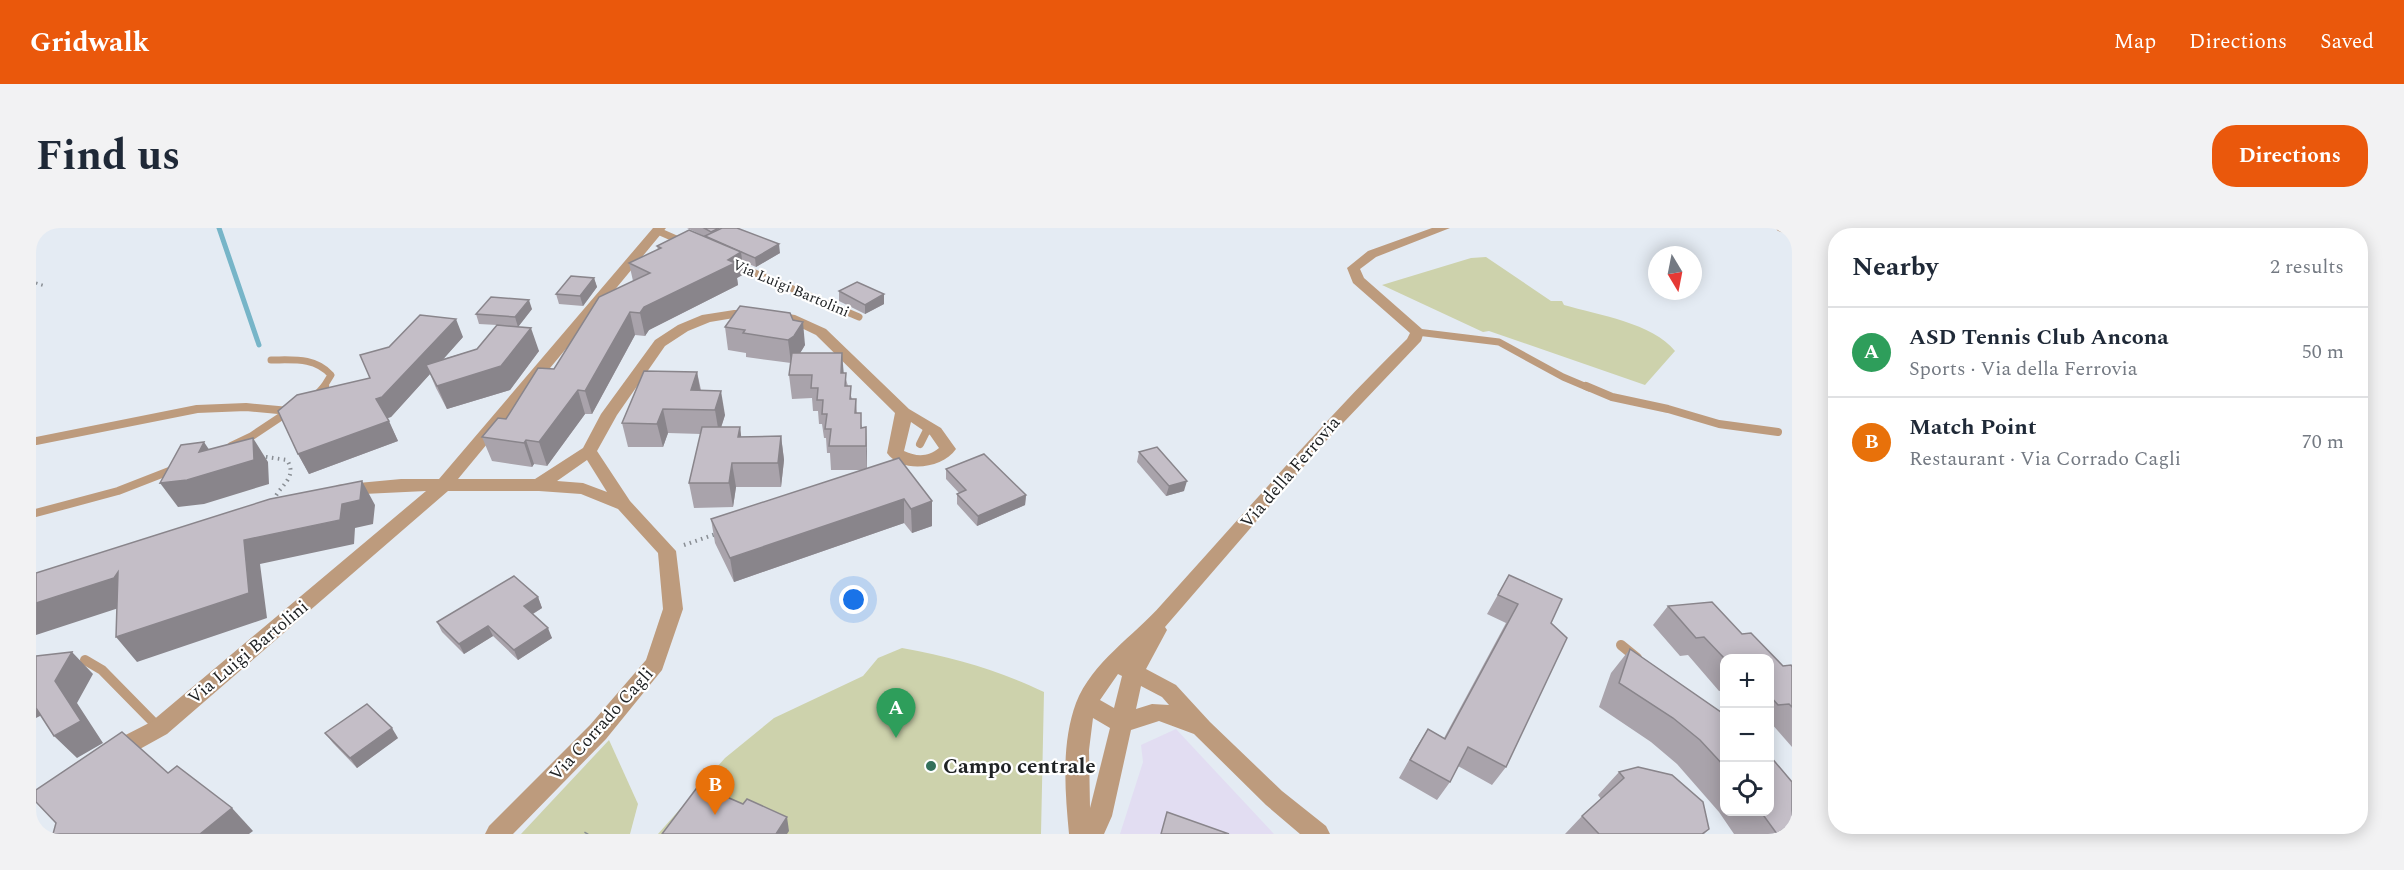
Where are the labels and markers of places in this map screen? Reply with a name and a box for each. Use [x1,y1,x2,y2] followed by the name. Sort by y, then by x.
[876,688,916,738] pin: A
[943,751,1096,783] place label: Campo centrale
[924,759,938,773] marker: Campo centrale
[696,766,734,815] pin: B

